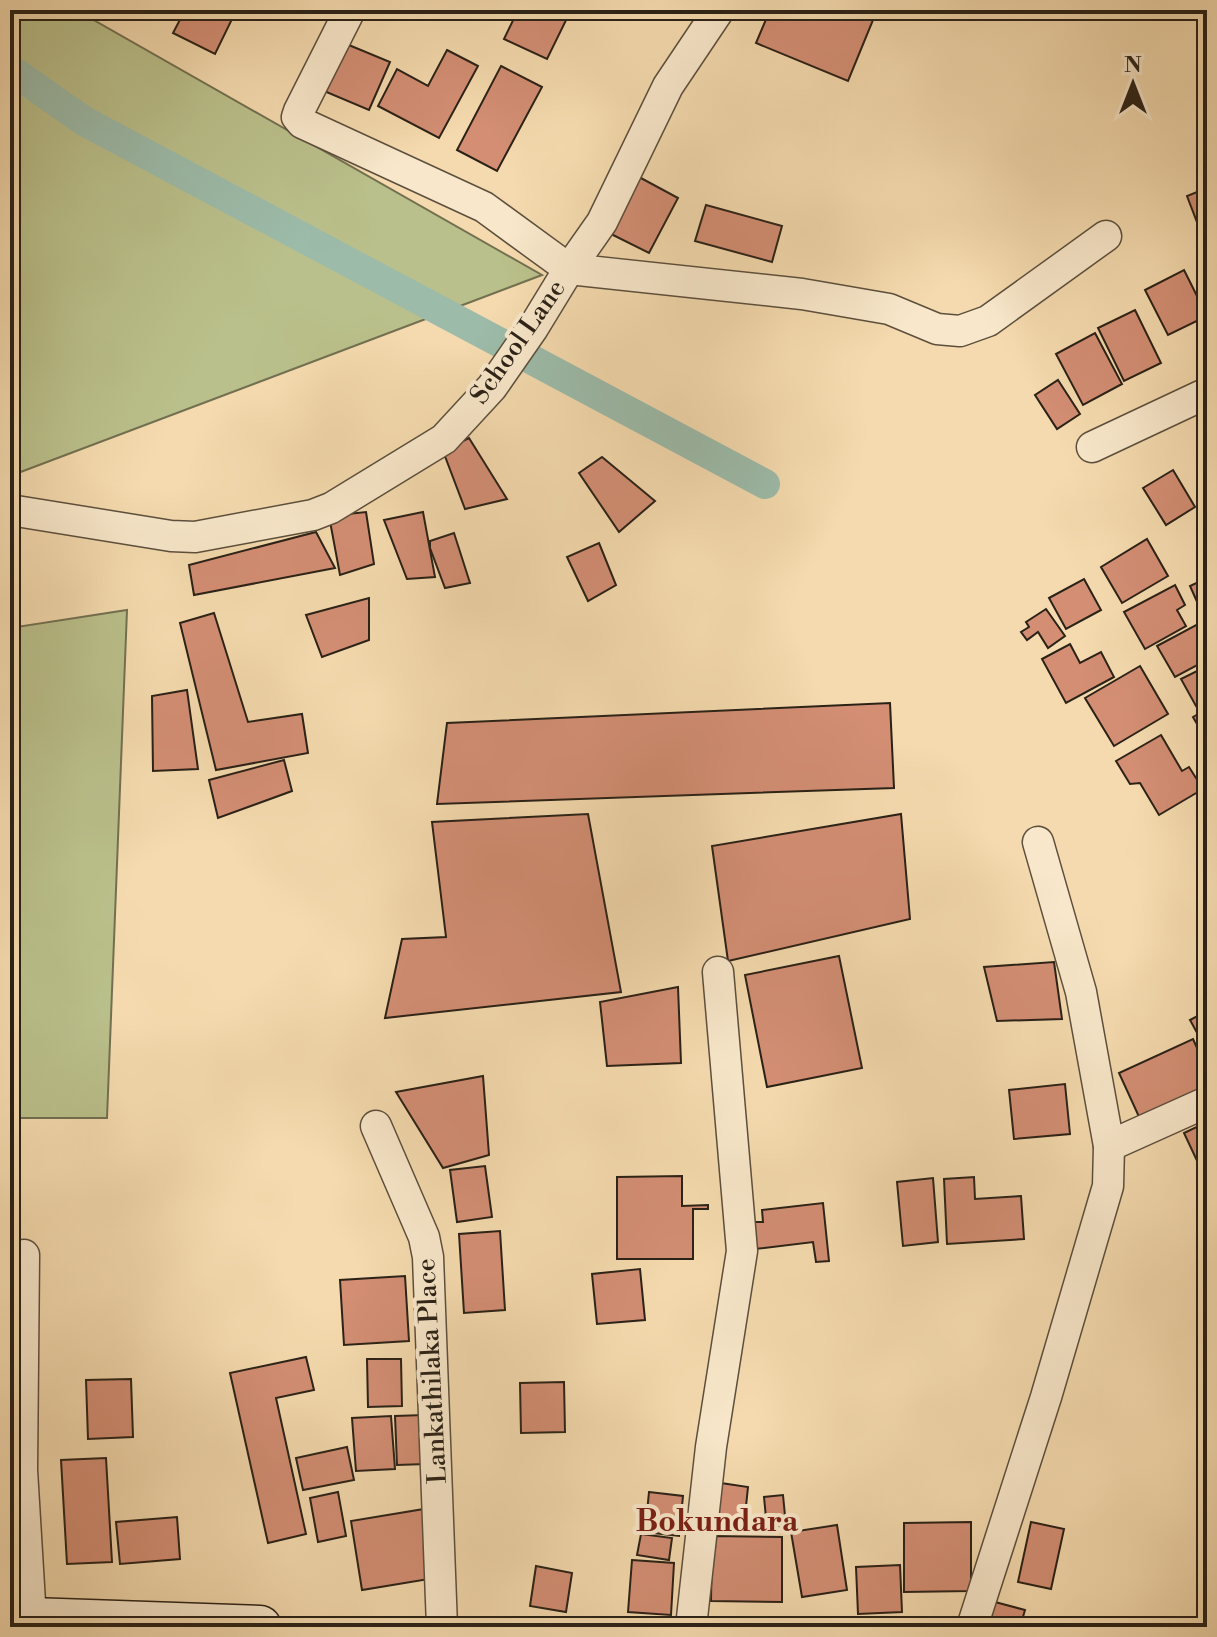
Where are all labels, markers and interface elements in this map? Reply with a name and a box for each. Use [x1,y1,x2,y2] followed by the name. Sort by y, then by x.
[1093,44,1173,124] north arrow
[1124,52,1142,79] text: N
[463,274,573,410] street label: School Lane
[410,1257,454,1485] street label: Lankathilaka Place
[636,1503,799,1541] district label: Bokundara

